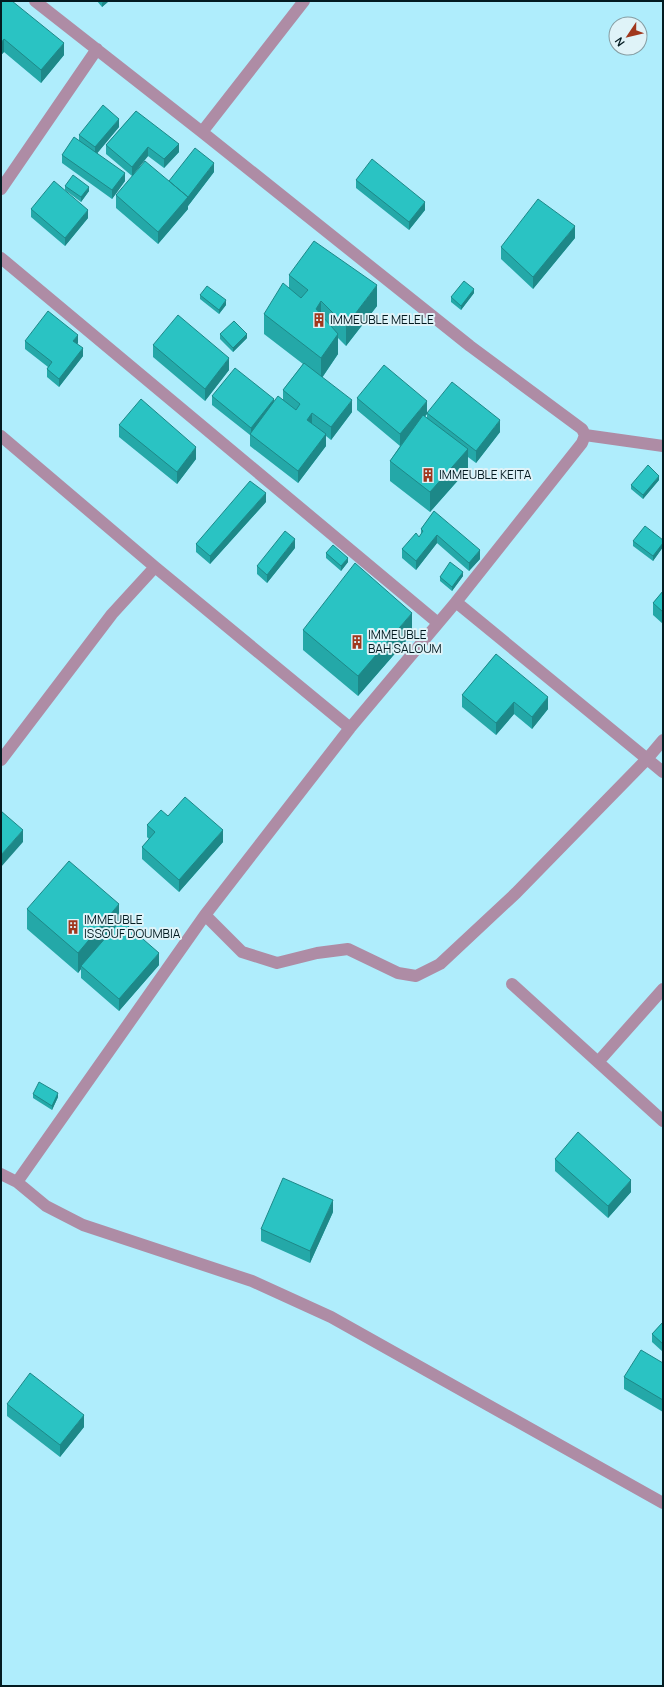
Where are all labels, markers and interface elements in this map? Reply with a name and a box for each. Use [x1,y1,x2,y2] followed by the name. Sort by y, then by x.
[608,16,648,56] north arrow
[611,34,628,50] text: N
[330,311,434,328] place label: IMMEUBLE MELELE
[311,312,327,328] building icon: IMMEUBLE MELELE
[439,466,532,483] place label: IMMEUBLE KEITA
[420,467,436,483] building icon: IMMEUBLE KEITA
[368,626,442,657] place label: IMMEUBLE BAH SALOUM
[349,634,365,650] building icon: IMMEUBLE BAH SALOUM
[84,911,181,942] place label: IMMEUBLE ISSOUF DOUMBIA
[65,919,81,935] building icon: IMMEUBLE ISSOUF DOUMBIA

